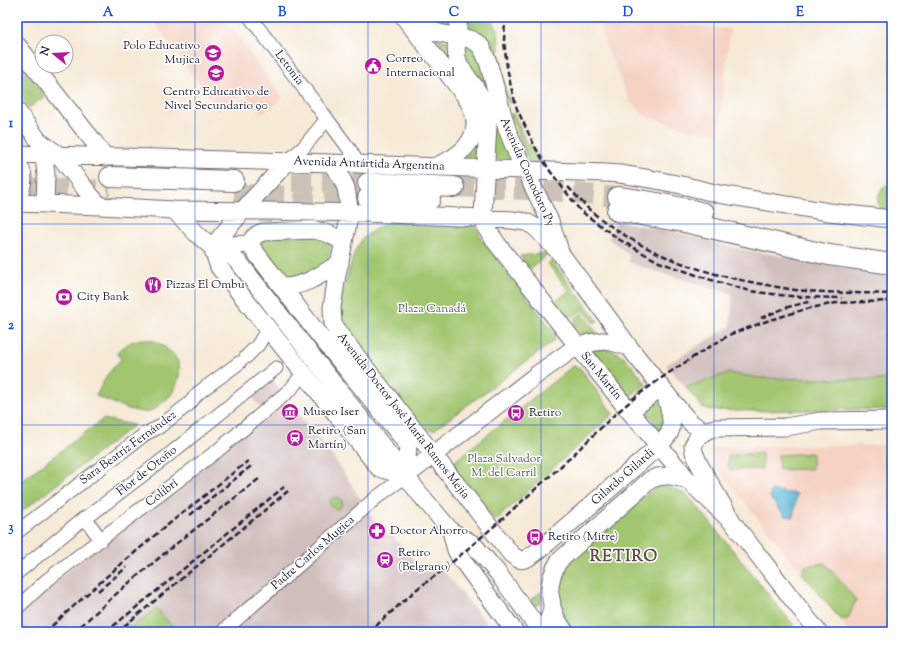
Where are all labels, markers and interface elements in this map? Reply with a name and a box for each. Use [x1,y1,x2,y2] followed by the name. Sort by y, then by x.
[103,4,114,22] text: A
[278,4,287,22] text: B
[449,4,459,22] text: C
[623,4,633,22] text: D
[796,4,804,22] text: E
[34,34,74,74] north arrow
[123,37,200,69] place label: Polo Educativo Mujica
[203,43,223,63] school or university icon: Polo Educativo Mujica
[36,44,54,59] text: N
[270,47,308,90] street label: Letonia
[386,50,456,82] place label: Correo Internacional
[363,56,383,76] public building icon: Correo Internacional
[206,63,226,83] school or university icon: Centro Educativo de Nivel Secundario 90
[163,83,269,115] place label: Centro Educativo de Nivel Secundario 90
[9,115,14,133] text: 1
[495,115,559,229] street label: Avenida Comodoro Py
[293,152,445,176] street label: Avenida Antártida Argentina
[143,275,163,295] restaurant icon: Pizzas El Ombu
[166,276,245,294] place label: Pizzas El Ombu
[54,287,74,307] bank icon: City Bank
[77,288,130,306] place label: City Bank
[398,300,467,318] park label: Plaza Canadá
[8,317,15,335] text: 2
[332,329,474,503] street label: Avenida Doctor José María Ramos Mejía
[576,348,626,404] street label: San Martín
[280,402,300,422] museum icon: Museo Iser
[303,403,359,421] place label: Museo Iser
[506,403,526,423] bus stop icon: Retiro
[529,404,562,422] place label: Retiro
[76,406,180,489] street label: Sara Beatriz Fernández
[308,422,366,454] place label: Retiro (San Martín)
[285,428,305,448] station icon: Retiro (San Martín)
[113,441,182,500] street label: Flor de Otoño
[587,444,659,510] street label: Gilardo Gilardi
[467,450,541,482] park label: Plaza Salvador M. del Carril
[142,474,183,511] street label: Colibrí
[267,511,359,594] street label: Padre Carlos Mugica
[8,519,14,537] text: 3
[367,521,387,541] pharmacy icon: Doctor Ahorro
[390,522,468,540] place label: Doctor Ahorro
[525,527,545,547] bus stop icon: Retiro (Mitre)
[548,528,618,546] place label: Retiro (Mitre)
[398,544,450,576] place label: Retiro (Belgrano)
[590,546,658,569] district label: RETIRO
[375,550,395,570] station icon: Retiro (Belgrano)

